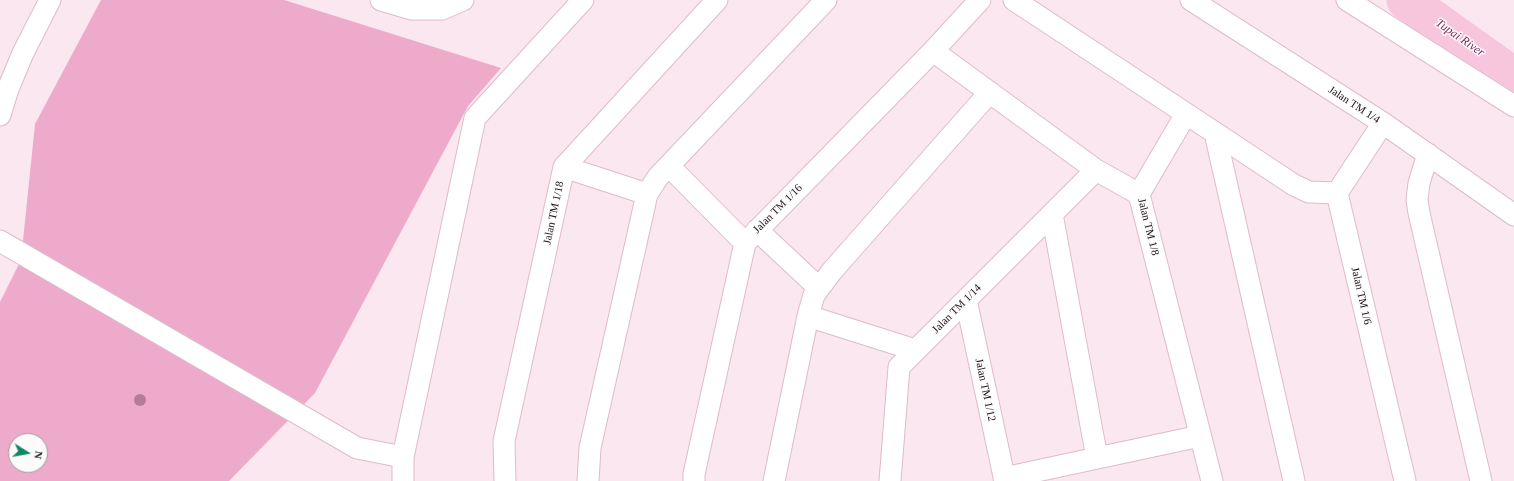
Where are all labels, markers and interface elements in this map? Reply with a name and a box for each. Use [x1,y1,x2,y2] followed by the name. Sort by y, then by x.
[1433,16,1487,60] water label: Tupai River
[1326,83,1382,127] street label: Jalan TM 1/4
[541,180,567,246] street label: Jalan TM 1/18
[751,182,805,236] street label: Jalan TM 1/16
[1135,197,1161,257] street label: Jalan TM 1/8
[1348,266,1374,326] street label: Jalan TM 1/6
[930,282,984,336] street label: Jalan TM 1/14
[972,357,998,423] street label: Jalan TM 1/12
[8,433,48,473] north arrow
[32,450,45,460] text: N

